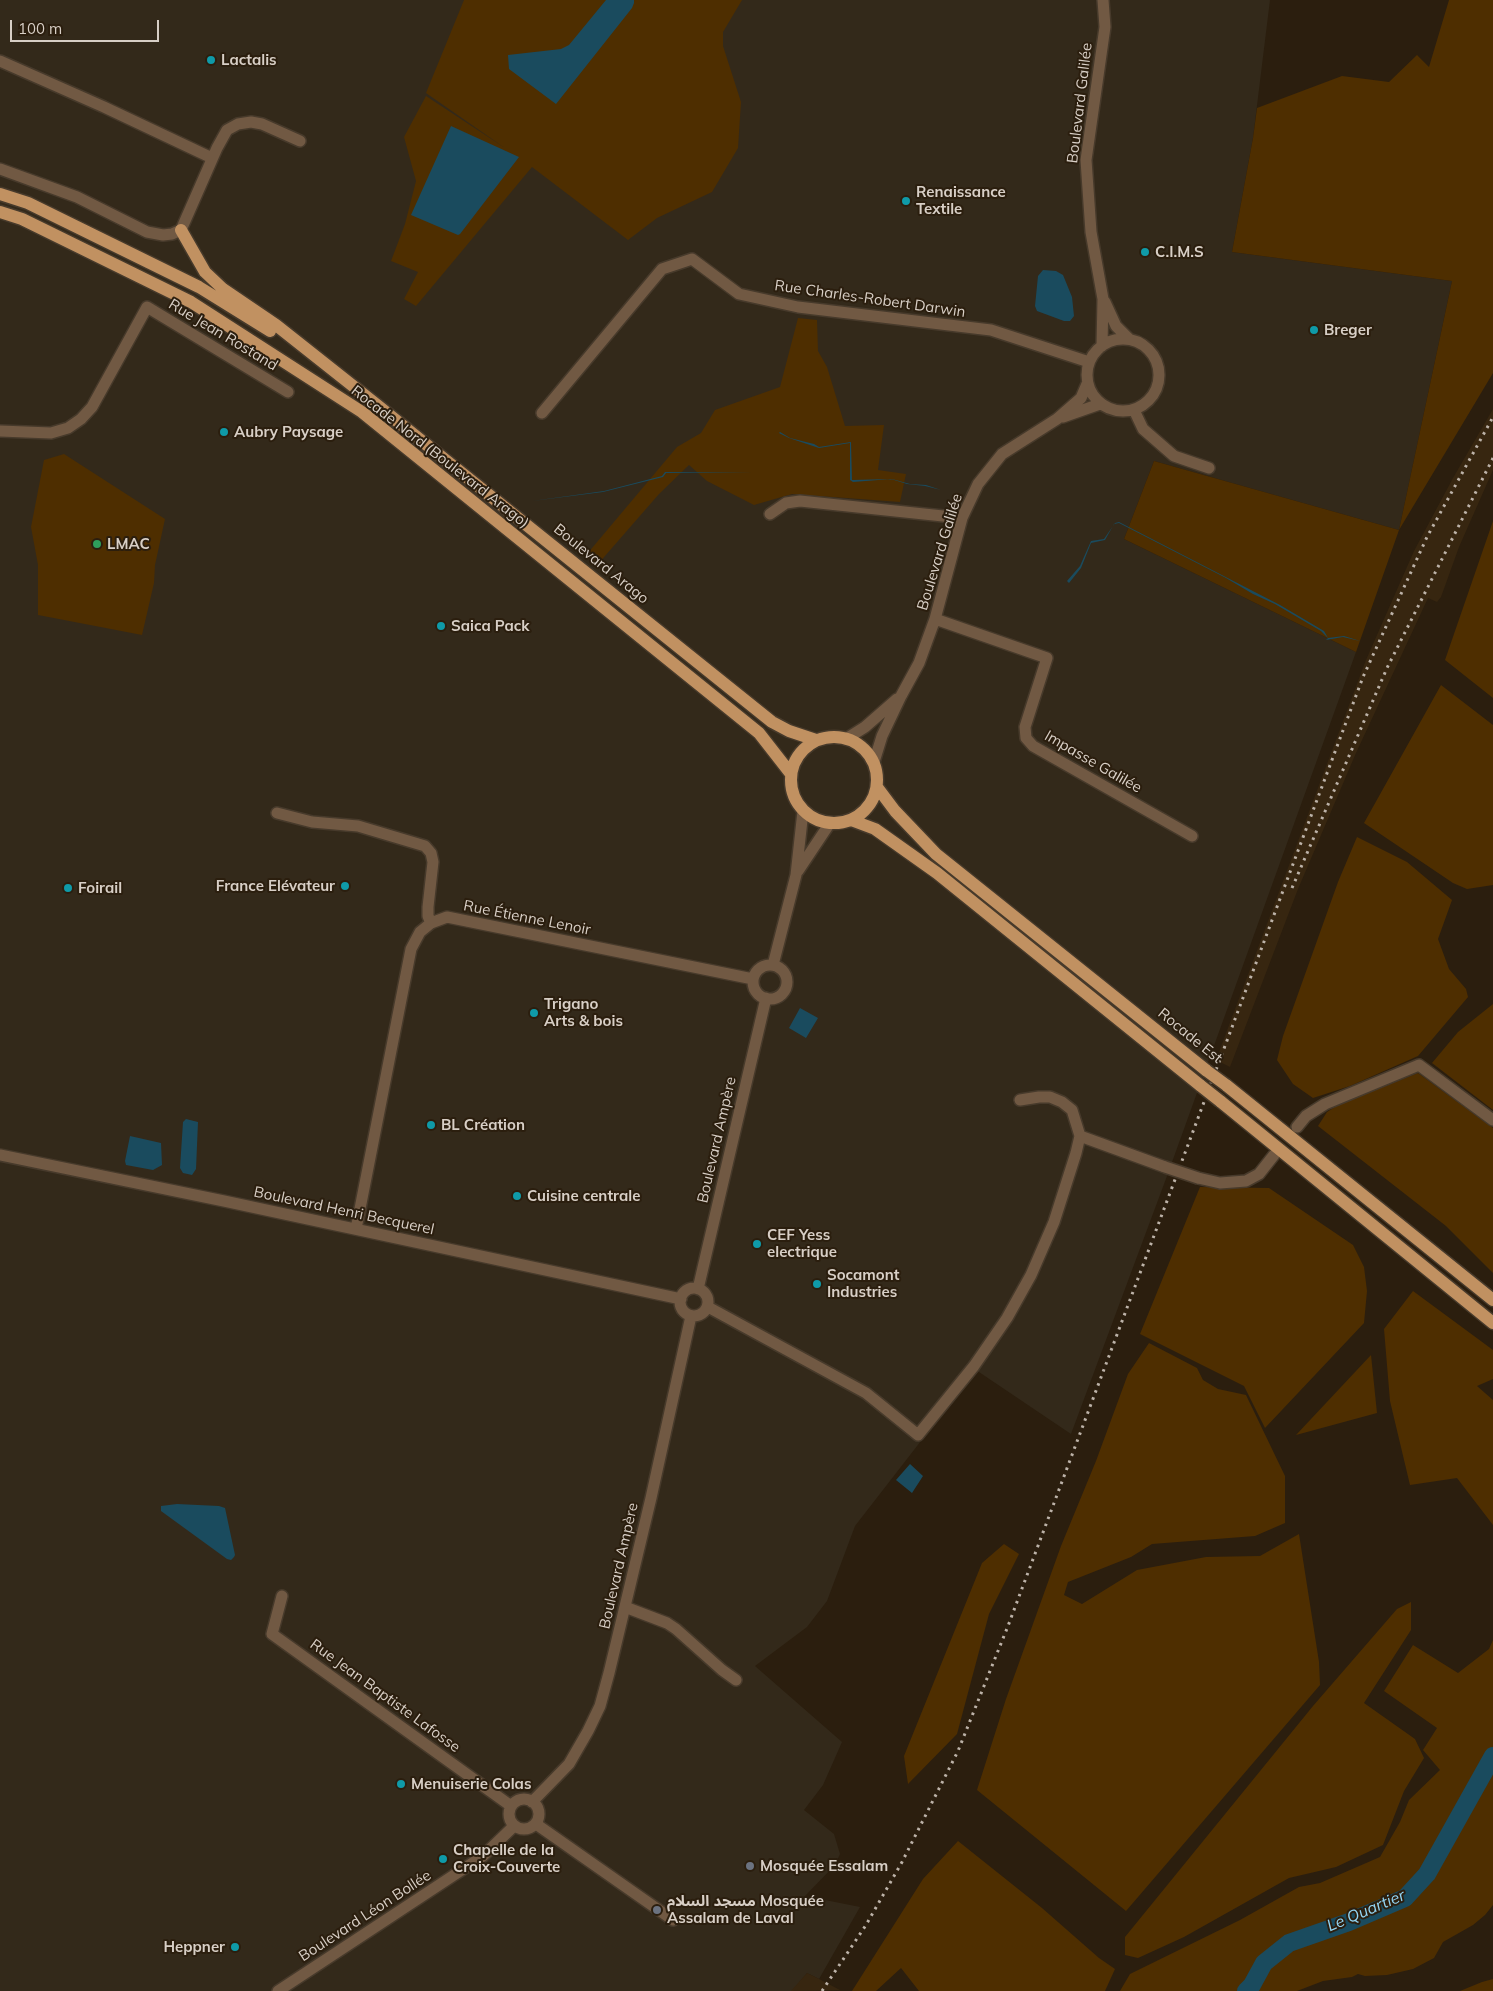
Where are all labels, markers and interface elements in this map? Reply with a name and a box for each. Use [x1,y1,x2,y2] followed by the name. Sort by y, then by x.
[12,10,161,42] scale bar
[18,19,62,38] text: 100 m
[1064,42,1096,164] street label: Boulevard Galilée
[221,51,277,69] place label: Lactalis
[205,54,217,66] marker: Lactalis
[916,183,1006,218] place label: Renaissance Textile
[900,195,912,207] marker: Renaissance Textile
[1155,243,1204,261] place label: C.I.M.S
[1139,246,1151,258] marker: C.I.M.S
[773,277,967,321] street label: Rue Charles-Robert Darwin
[165,295,281,375] street label: Rue Jean Rostand
[1324,321,1372,339] place label: Breger
[1308,324,1320,336] marker: Breger
[347,382,533,532] street label: Rocade Nord (Boulevard Arago)
[234,423,343,441] place label: Aubry Paysage
[218,426,230,438] marker: Aubry Paysage
[914,491,966,613] street label: Boulevard Galilée
[550,520,652,608] street label: Boulevard Arago
[107,535,150,553] place label: LMAC
[91,538,103,550] marker: LMAC
[451,617,530,635] place label: Saica Pack
[435,620,447,632] marker: Saica Pack
[1041,727,1145,797] street label: Impasse Galilée
[216,877,335,895] place label: France Elévateur
[78,879,122,897] place label: Foirail
[339,880,351,892] marker: France Elévateur
[62,882,74,894] marker: Foirail
[462,897,592,939] street label: Rue Étienne Lenoir
[544,995,623,1030] place label: Trigano Arts & bois
[1154,1005,1226,1067] street label: Rocade Est
[528,1007,540,1019] marker: Trigano Arts & bois
[694,1075,740,1205] street label: Boulevard Ampère
[441,1116,525,1134] place label: BL Création
[425,1119,437,1131] marker: BL Création
[252,1183,436,1239] street label: Boulevard Henri Becquerel
[527,1187,640,1205] place label: Cuisine centrale
[511,1190,523,1202] marker: Cuisine centrale
[767,1226,837,1261] place label: CEF Yess electrique
[751,1238,763,1250] marker: CEF Yess electrique
[827,1266,899,1301] place label: Socamont Industries
[811,1278,823,1290] marker: Socamont Industries
[596,1501,642,1631] street label: Boulevard Ampère
[306,1635,464,1757] street label: Rue Jean Baptiste Lafosse
[411,1775,531,1793] place label: Menuiserie Colas
[395,1778,407,1790] marker: Menuiserie Colas
[453,1841,560,1876] place label: Chapelle de la Croix-Couverte
[437,1853,449,1865] marker: Chapelle de la Croix-Couverte
[760,1857,888,1875] place label: Mosquée Essalam
[744,1860,756,1872] marker: Mosquée Essalam
[296,1867,434,1965] street label: Boulevard Léon Bollée
[1324,1886,1408,1936] water label: Le Quartier
[667,1892,824,1927] place label: مسجد السلام Mosquée Assalam de Laval
[651,1904,663,1916] marker: مسجد السلام Mosquée Assalam de Laval
[163,1938,225,1956] place label: Heppner
[229,1941,241,1953] marker: Heppner

